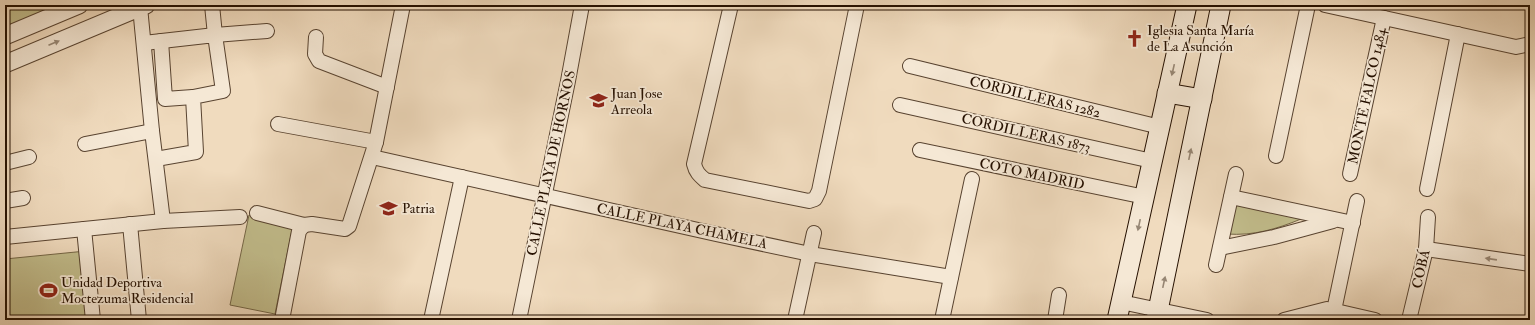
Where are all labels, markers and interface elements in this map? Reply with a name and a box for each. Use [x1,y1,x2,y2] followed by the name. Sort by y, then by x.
[1147,22,1254,55] place label: Iglesia Santa María de La Asunción
[1344,25,1390,166] street label: MONTE FALCO 1484
[1124,28,1144,48] church icon: Iglesia Santa María de La Asunción
[48,39,60,45] one-way arrow
[1169,64,1175,77] one-way arrow
[523,69,579,257] street label: CALLE PLAYA DE HORNOS
[968,73,1102,121] street label: CORDILLERAS 1282
[610,85,662,118] place label: Juan Jose Arreola
[588,91,608,111] school or university icon: Juan Jose Arreola
[960,110,1092,156] street label: CORDILLERAS 1873
[1188,148,1194,161] one-way arrow
[978,155,1086,193] street label: COTO MADRID
[379,198,399,218] school or university icon: Patria
[402,200,435,217] place label: Patria
[595,200,769,252] street label: CALLE PLAYA CHAMELA
[1135,219,1141,231] one-way arrow
[1408,248,1434,290] street label: COBÁ
[1485,256,1497,262] one-way arrow
[61,274,194,307] place label: Unidad Deportiva Moctezuma Residencial
[1162,276,1168,288] one-way arrow
[38,280,58,300] sports icon: Unidad Deportiva Moctezuma Residencial

